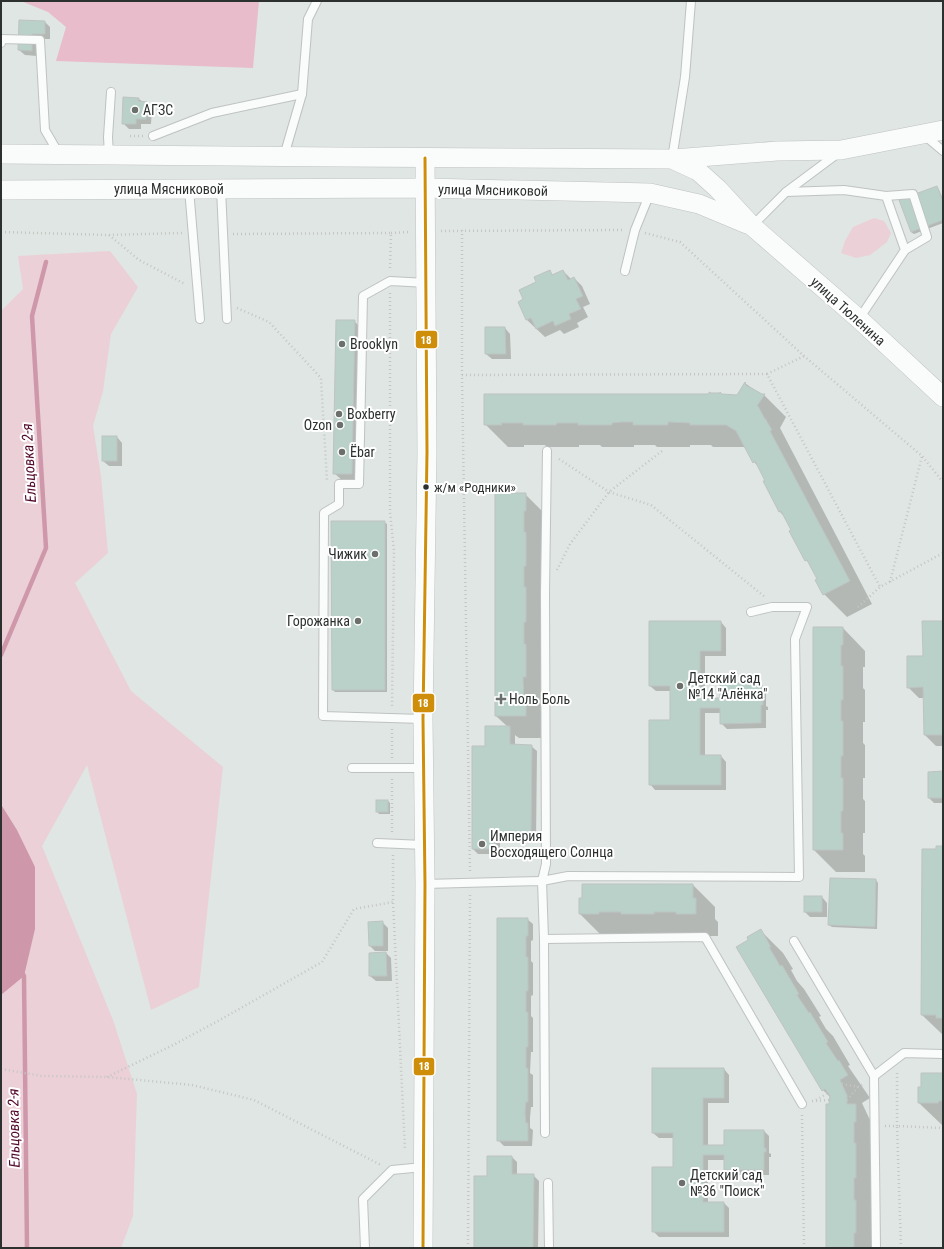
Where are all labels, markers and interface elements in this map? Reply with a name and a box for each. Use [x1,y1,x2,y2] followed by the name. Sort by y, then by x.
[143,102,173,118] place label: АГЗС
[130,105,140,115] marker: АГЗС
[114,181,224,197] street label: улица Мясниковой
[438,181,548,199] street label: улица Мясниковой
[807,273,889,349] street label: улица Тюленина
[415,330,438,349] line badge: 18
[420,334,432,347] text: 18
[350,336,398,352] place label: Brooklyn
[337,339,347,349] marker: Brooklyn
[347,406,396,422] place label: Boxberry
[334,409,344,419] marker: Boxberry
[304,417,332,433] place label: Ozon
[335,420,345,430] marker: Ozon
[18,423,40,503] water label: Ельцовка 2-я
[350,444,375,460] place label: Ёbar
[337,447,347,457] marker: Ёbar
[434,480,516,495] place label: ж/м «Родники»
[421,482,431,492] marker: ж/м «Родники»
[328,546,367,562] place label: Чижик
[370,549,380,559] marker: Чижик
[287,613,350,629] place label: Горожанка
[353,616,363,626] marker: Горожанка
[688,670,768,702] place label: Детский сад №14 "Алёнка"
[675,681,685,691] marker: Детский сад №14 "Алёнка"
[509,691,570,707] place label: Ноль Боль
[412,693,435,713] line badge: 18
[496,694,506,704] marker: Ноль Боль
[417,697,429,710] text: 18
[490,828,613,860] place label: Империя Восходящего Солнца
[477,839,487,849] marker: Империя Восходящего Солнца
[413,1057,435,1076] line badge: 18
[418,1060,430,1073] text: 18
[4,1088,24,1168] water label: Ельцовка 2-я
[690,1167,764,1199] place label: Детский сад №36 "Поиск"
[677,1178,687,1188] marker: Детский сад №36 "Поиск"

